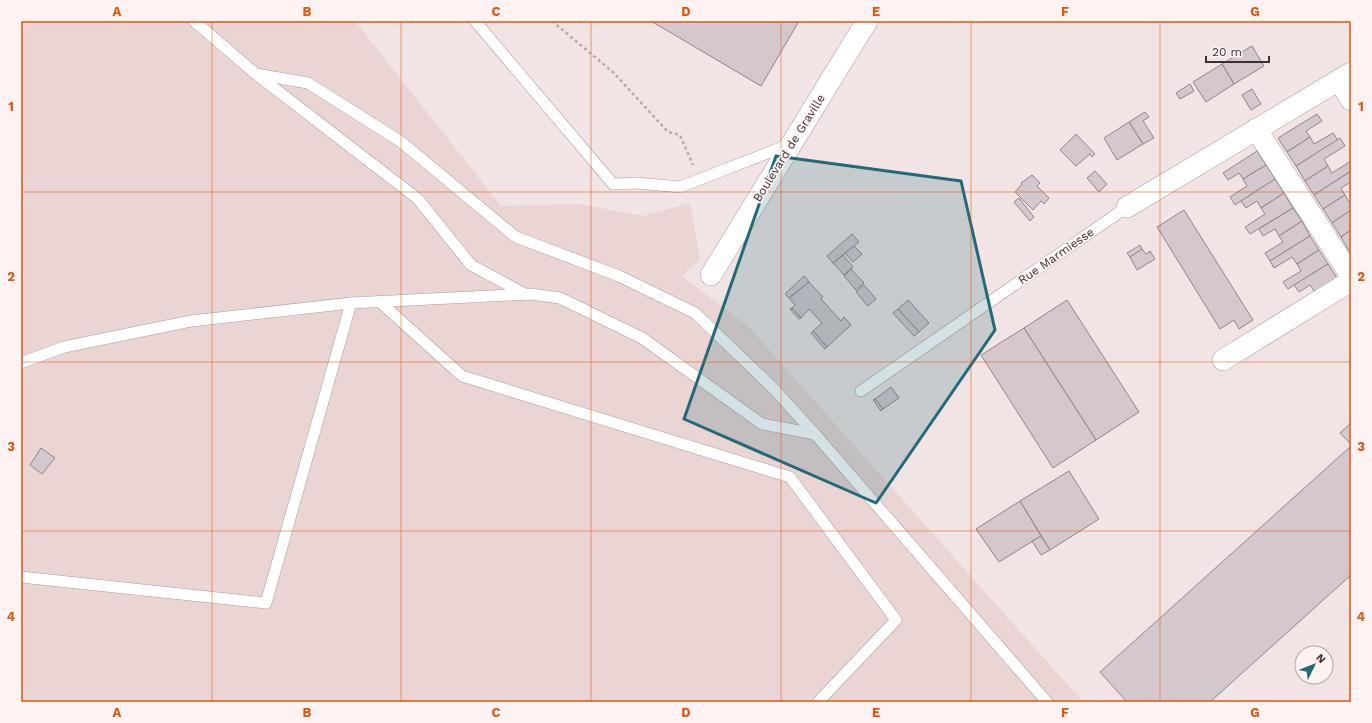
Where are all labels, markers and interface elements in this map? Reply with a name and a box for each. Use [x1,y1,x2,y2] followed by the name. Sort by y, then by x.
[113,4,122,19] text: A
[303,4,312,19] text: B
[492,4,501,19] text: C
[681,4,691,19] text: D
[872,4,880,19] text: E
[1061,4,1069,19] text: F
[1250,4,1260,19] text: G
[1206,38,1269,64] scale bar
[1212,45,1242,59] text: 20 m
[750,92,828,204] street label: Boulevard de Graville
[8,99,14,114] text: 1
[1358,99,1364,114] text: 1
[1015,225,1097,287] street label: Rue Marmiesse
[7,269,15,284] text: 2
[1357,269,1365,284] text: 2
[7,439,15,454] text: 3
[1357,439,1365,454] text: 3
[7,609,16,624] text: 4
[1357,609,1366,624] text: 4
[1294,645,1334,685] north arrow
[1313,651,1328,666] text: N
[113,705,122,720] text: A
[303,705,312,720] text: B
[492,705,501,720] text: C
[681,705,691,720] text: D
[872,705,880,720] text: E
[1061,705,1069,720] text: F
[1250,705,1260,720] text: G

